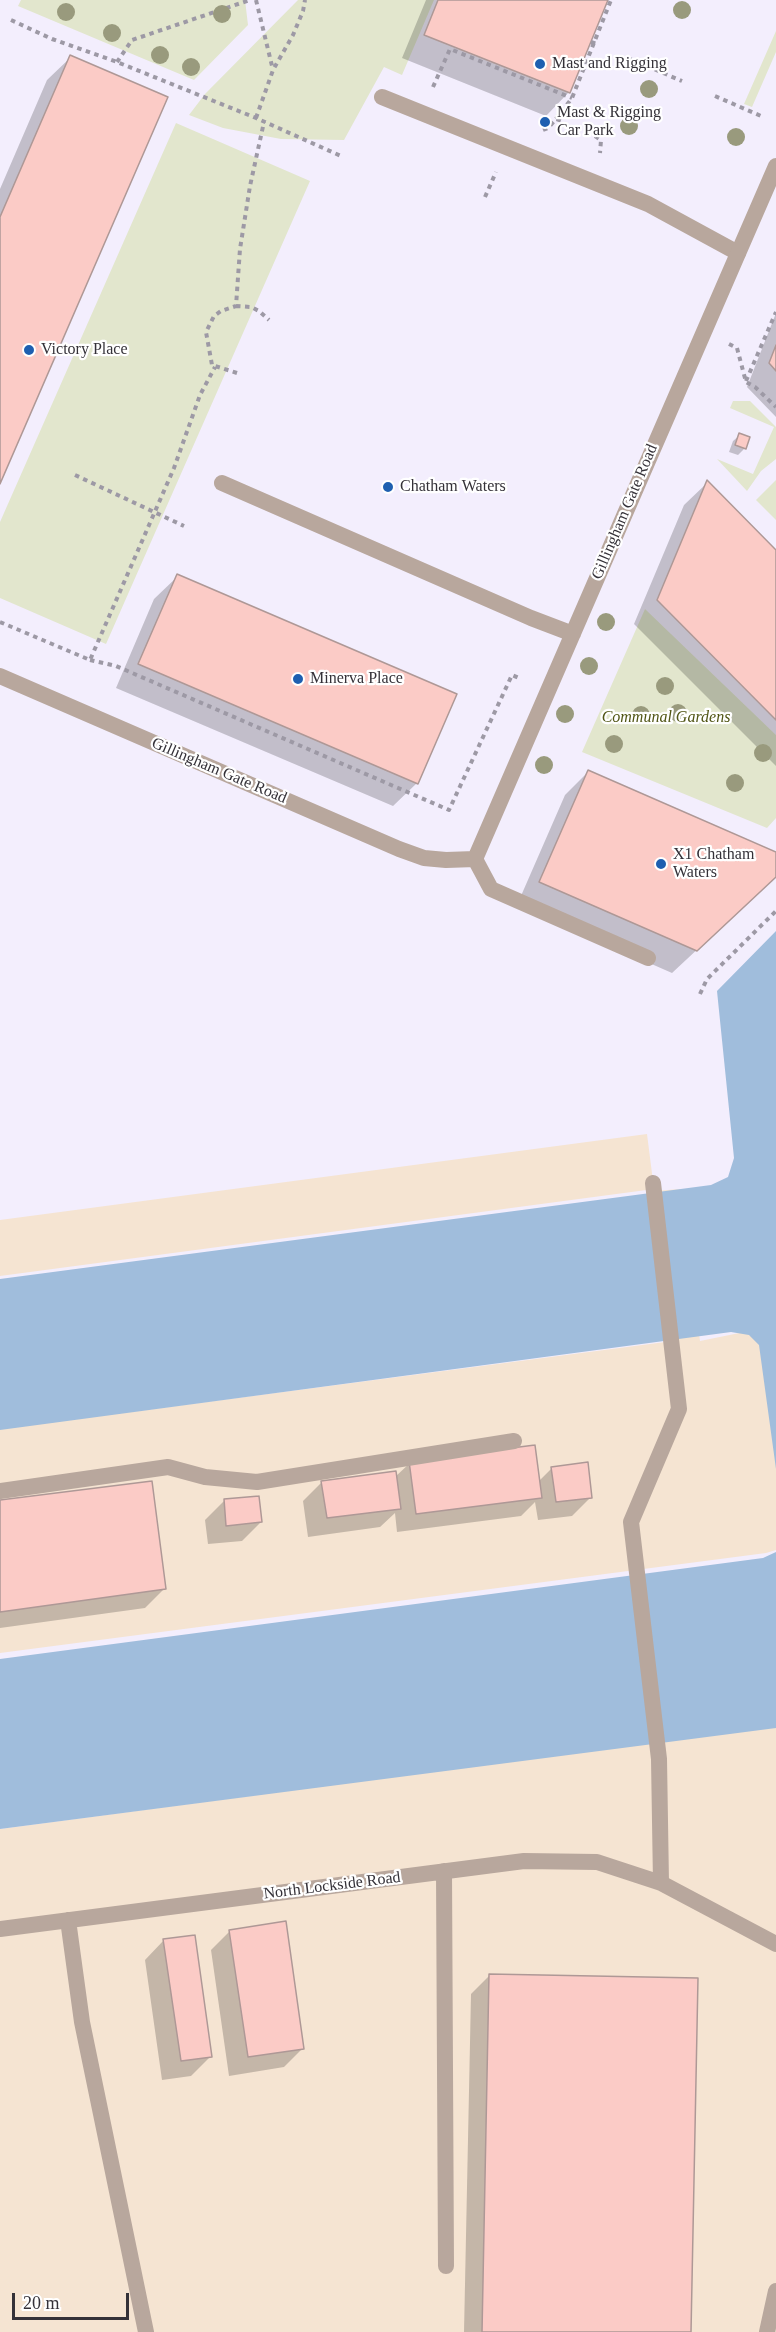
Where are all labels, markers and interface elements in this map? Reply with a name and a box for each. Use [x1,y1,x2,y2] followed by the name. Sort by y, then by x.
[552,54,667,74] place label: Mast and Rigging
[533,57,547,71] marker: Mast and Rigging
[557,103,661,141] place label: Mast & Rigging Car Park
[538,115,552,129] marker: Mast & Rigging Car Park
[41,340,128,360] place label: Victory Place
[22,343,36,357] marker: Victory Place
[588,442,662,582] street label: Gillingham Gate Road
[400,477,506,497] place label: Chatham Waters
[381,480,395,494] marker: Chatham Waters
[310,669,403,689] place label: Minerva Place
[291,672,305,686] marker: Minerva Place
[602,708,730,728] park label: Communal Gardens
[149,734,289,808] street label: Gillingham Gate Road
[673,845,754,883] place label: X1 Chatham Waters
[654,857,668,871] marker: X1 Chatham Waters
[262,1868,402,1904] street label: North Lockside Road
[15,2281,132,2319] scale bar
[23,2293,60,2313] text: 20 m

